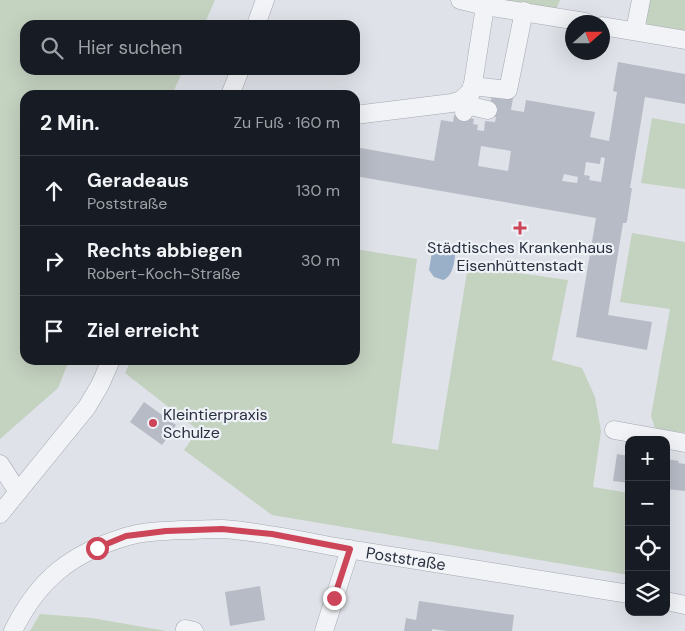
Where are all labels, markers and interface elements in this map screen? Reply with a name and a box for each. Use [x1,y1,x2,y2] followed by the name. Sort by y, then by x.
[565,15,610,60] north arrow
[20,20,360,75] search box
[38,34,66,62] icon: search
[78,35,182,60] text: Hier suchen
[40,109,100,137] text: 2 Min.
[233,112,340,133] text: Zu Fuß · 160 m
[87,168,189,193] text: Geradeaus
[40,177,68,205] icon: ahead
[296,180,340,201] text: 130 m
[87,193,167,214] text: Poststraße
[513,221,527,235] marker: Städtisches Krankenhaus Eisenhüttenstadt
[427,237,613,276] place label: Städtisches Krankenhaus Eisenhüttenstadt
[87,238,242,263] text: Rechts abbiegen
[40,247,68,275] icon: right
[301,250,340,271] text: 30 m
[87,263,240,284] text: Robert-Koch-Straße
[40,317,68,345] icon: arrive
[87,318,199,343] text: Ziel erreicht
[163,404,268,443] place label: Kleintierpraxis Schulze
[147,417,159,429] marker: Kleintierpraxis Schulze
[625,436,670,616] map controls
[625,436,670,481] button: +
[625,481,670,526] button: −
[625,526,670,571] button: locate
[86,537,109,560] route start
[365,542,447,575] street label: Poststraße
[625,571,670,616] button: layers
[323,587,346,610] route end

